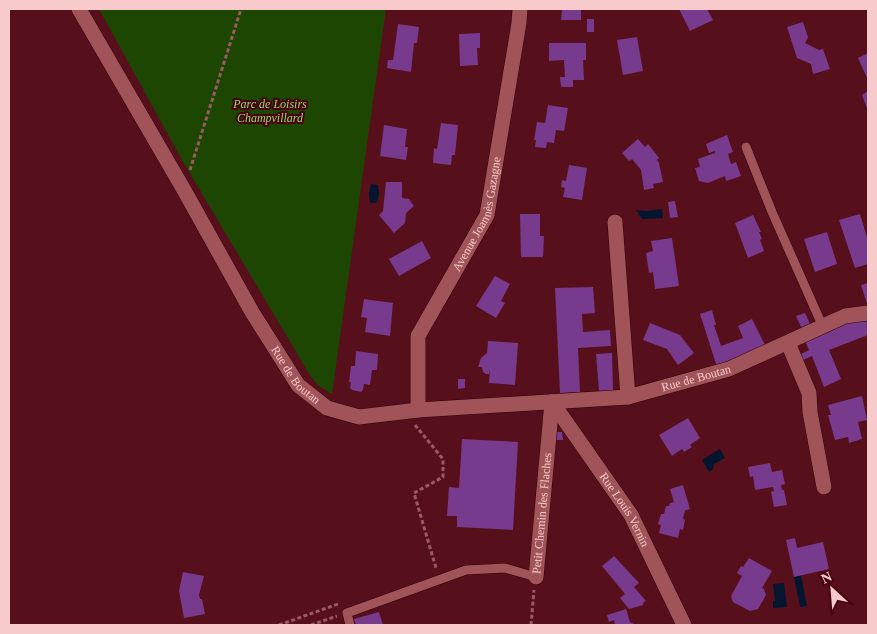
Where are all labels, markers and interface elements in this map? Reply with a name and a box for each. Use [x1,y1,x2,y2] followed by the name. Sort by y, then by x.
[232,97,307,125] park label: Parc de Loisirs Champvillard
[449,156,504,274] street label: Avenue Joannès Gazagne
[268,343,323,407] street label: Rue de Boutan
[660,362,732,394] street label: Rue de Boutan
[529,452,554,575] street label: Petit Chemin des Flaches
[597,470,652,549] street label: Rue Louis Vernin
[807,564,857,614] north arrow
[819,569,834,587] text: N

